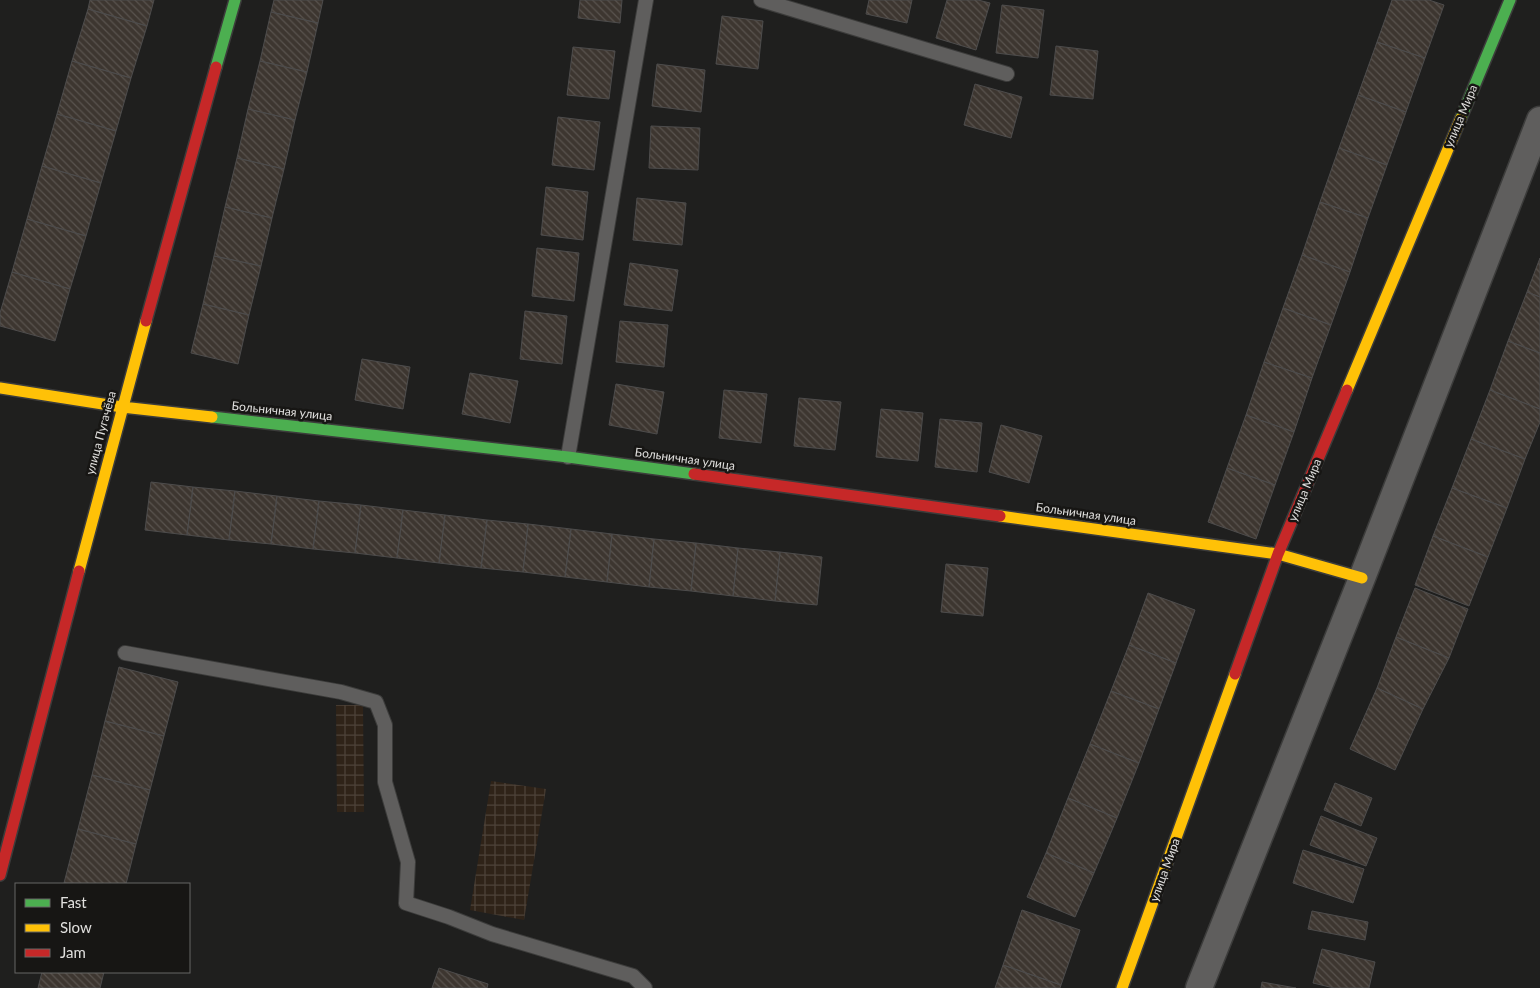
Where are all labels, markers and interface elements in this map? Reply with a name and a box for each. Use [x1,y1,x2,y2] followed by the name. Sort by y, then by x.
[1441,82,1480,149] street label: улица Мира
[82,389,119,476] street label: улица Пугачёва
[231,398,333,423] street label: Больничная улица
[634,444,736,473] street label: Больничная улица
[1285,456,1324,523] street label: улица Мира
[1035,499,1137,528] street label: Больничная улица
[1146,836,1183,904] street label: улица Мира
[15,883,190,973] legend
[60,893,87,911] text: Fast
[60,918,92,936] text: Slow
[60,943,86,961] text: Jam

